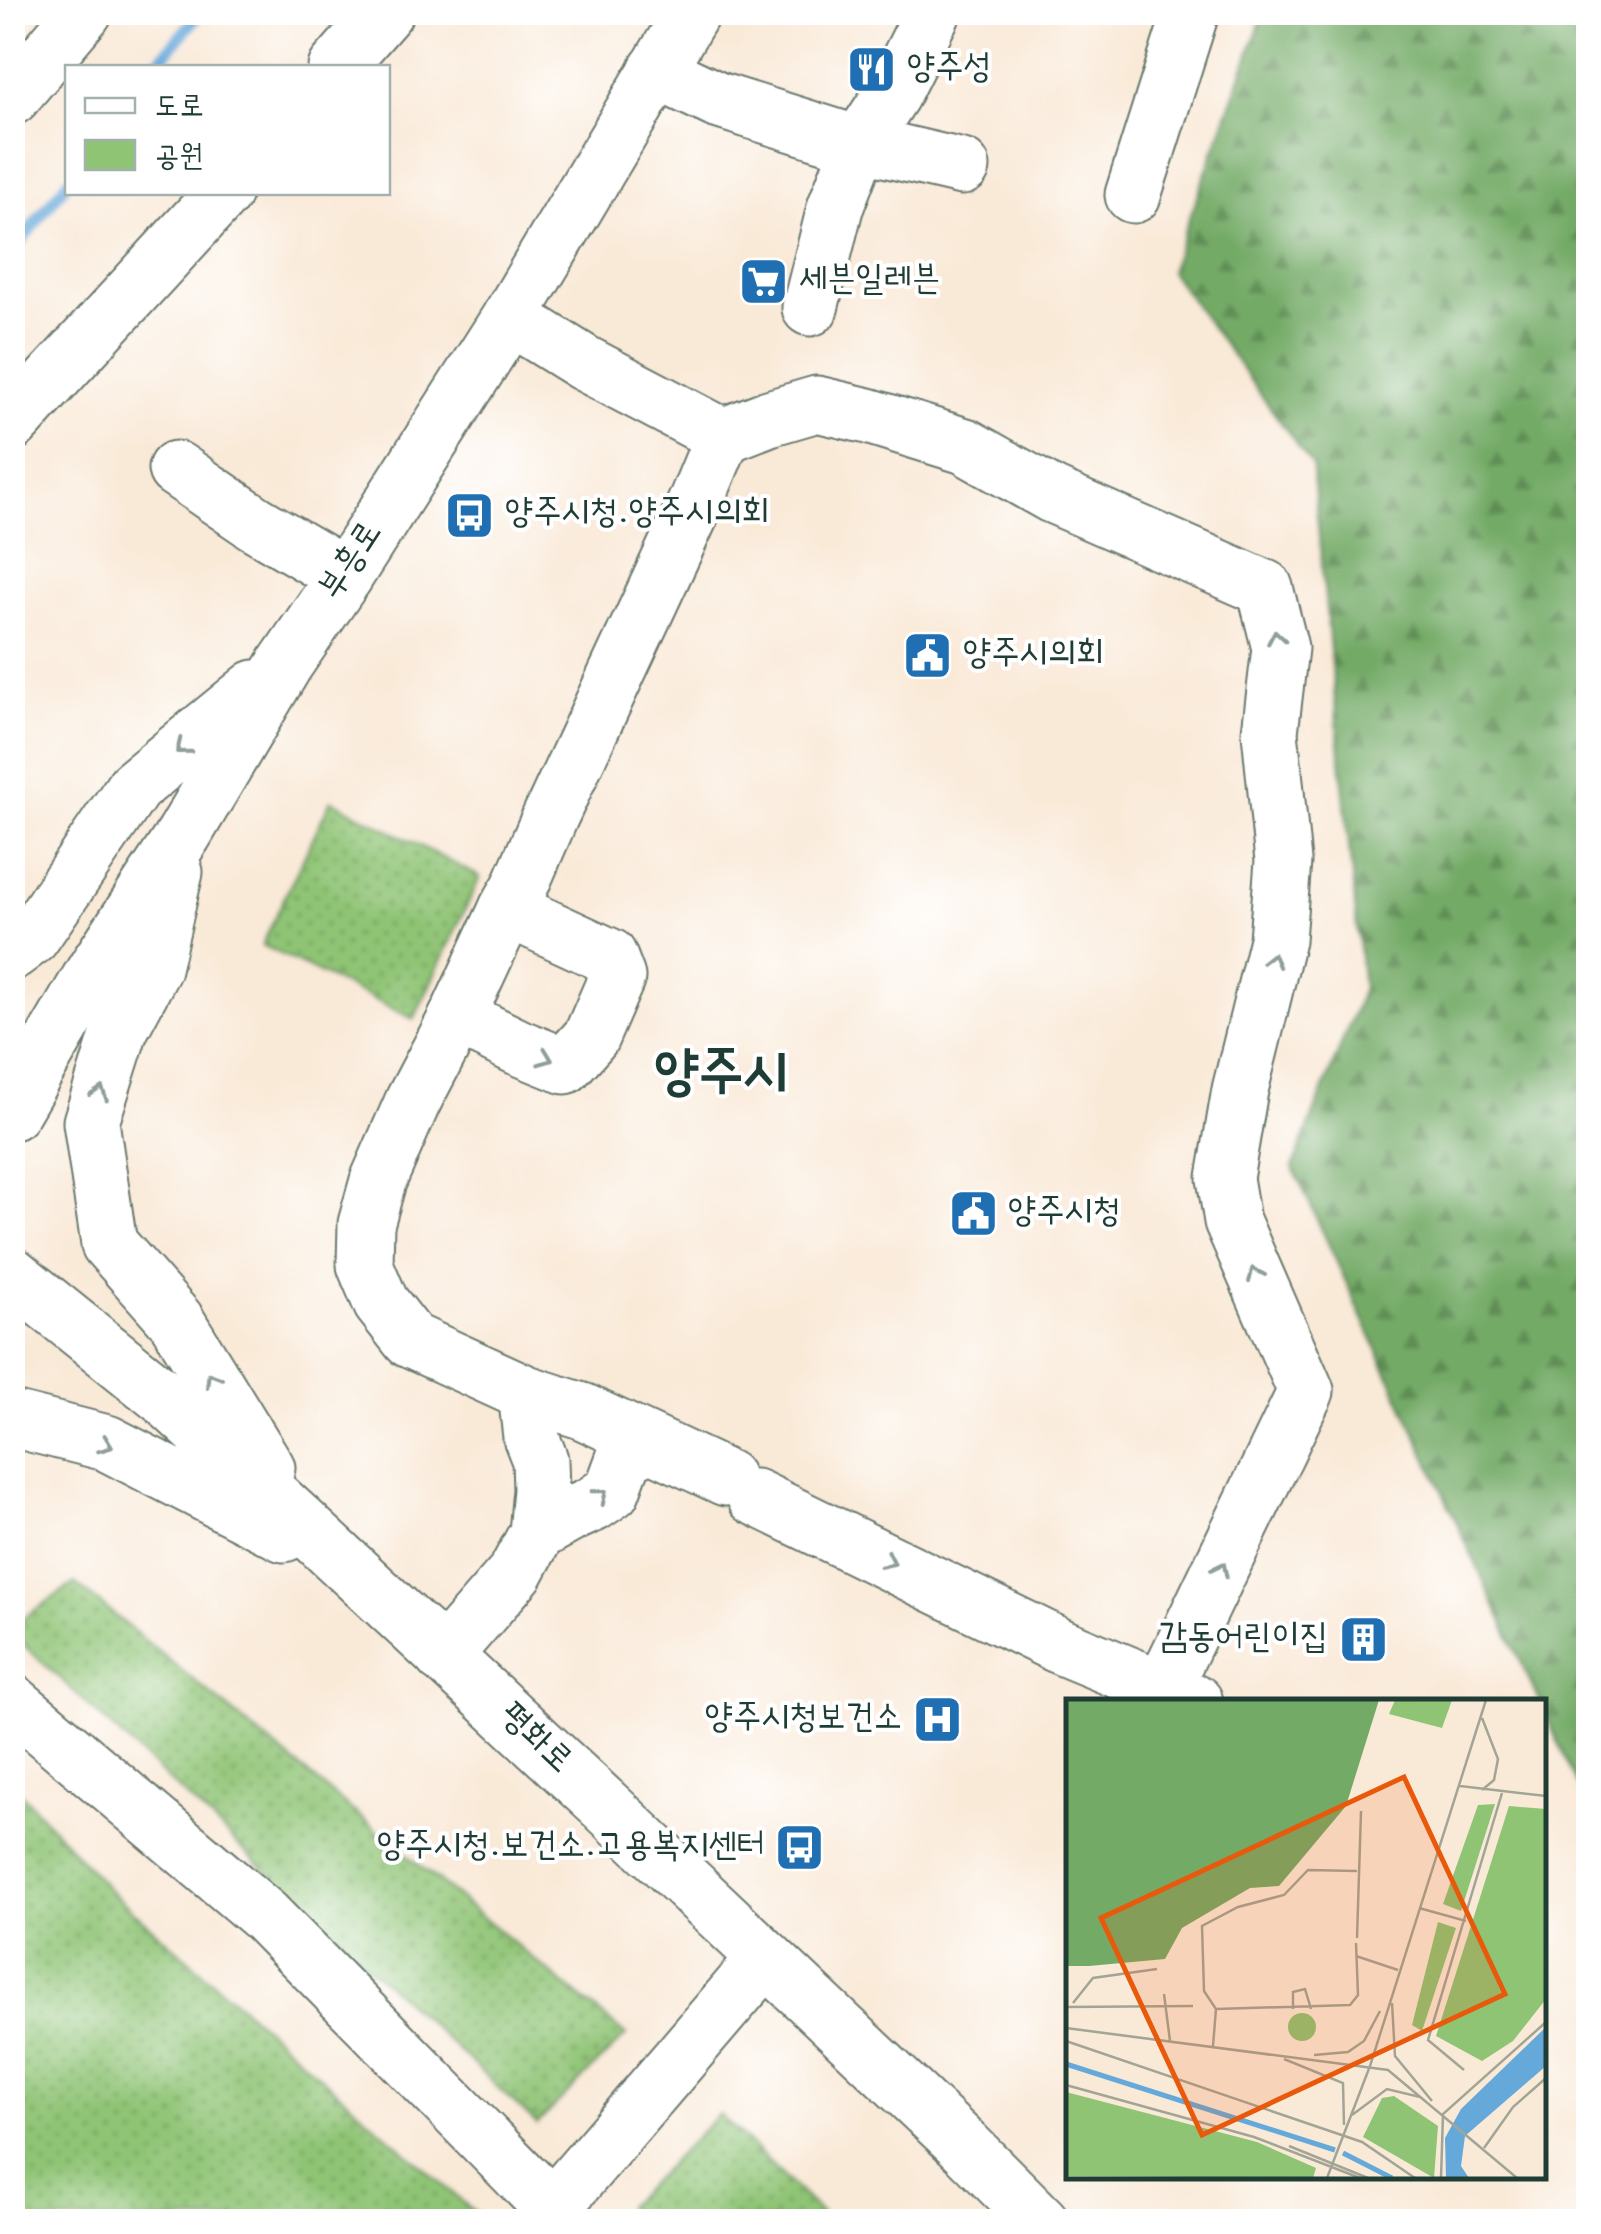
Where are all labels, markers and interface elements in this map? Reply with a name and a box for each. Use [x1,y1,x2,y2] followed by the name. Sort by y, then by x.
[846,44,898,96] restaurant icon: 양주성
[907,50,992,91] place label: 양주성
[65,65,390,195] legend
[155,92,203,127] text: 도로
[155,142,203,177] text: 공원
[738,256,790,308] supermarket icon: 세븐일레븐
[799,262,940,303] place label: 세븐일레븐
[444,489,496,541] bus stop icon: 양주시청.양주시의회
[505,495,769,536] place label: 양주시청.양주시의회
[312,515,393,609] street label: 부흥로
[1266,629,1287,645] one-way arrow
[902,630,954,682] public building icon: 양주시의회
[963,636,1104,677] place label: 양주시의회
[176,736,194,754] one-way arrow
[1260,952,1281,969] one-way arrow
[536,1046,553,1067] one-way arrow
[655,1046,787,1110] district label: 양주시
[89,1085,109,1102] one-way arrow
[947,1188,999,1240] public building icon: 양주시청
[1008,1194,1121,1235] place label: 양주시청
[1247,1266,1267,1284] one-way arrow
[205,1372,224,1390] one-way arrow
[97,1433,114,1454] one-way arrow
[590,1490,608,1507] one-way arrow
[879,1549,897,1569] one-way arrow
[1208,1561,1228,1579] one-way arrow
[1337,1614,1389,1666] building icon: 감동어린이집
[1159,1620,1328,1661] place label: 감동어린이집
[911,1694,963,1746] hospital icon: 양주시청보건소
[489,1696,579,1784] street label: 평화로
[1066,1699,1546,2179] inset map
[705,1700,902,1741] place label: 양주시청보건소
[774,1822,826,1874] bus stop icon: 양주시청.보건소.고용복지센터
[377,1828,765,1869] place label: 양주시청.보건소.고용복지센터

